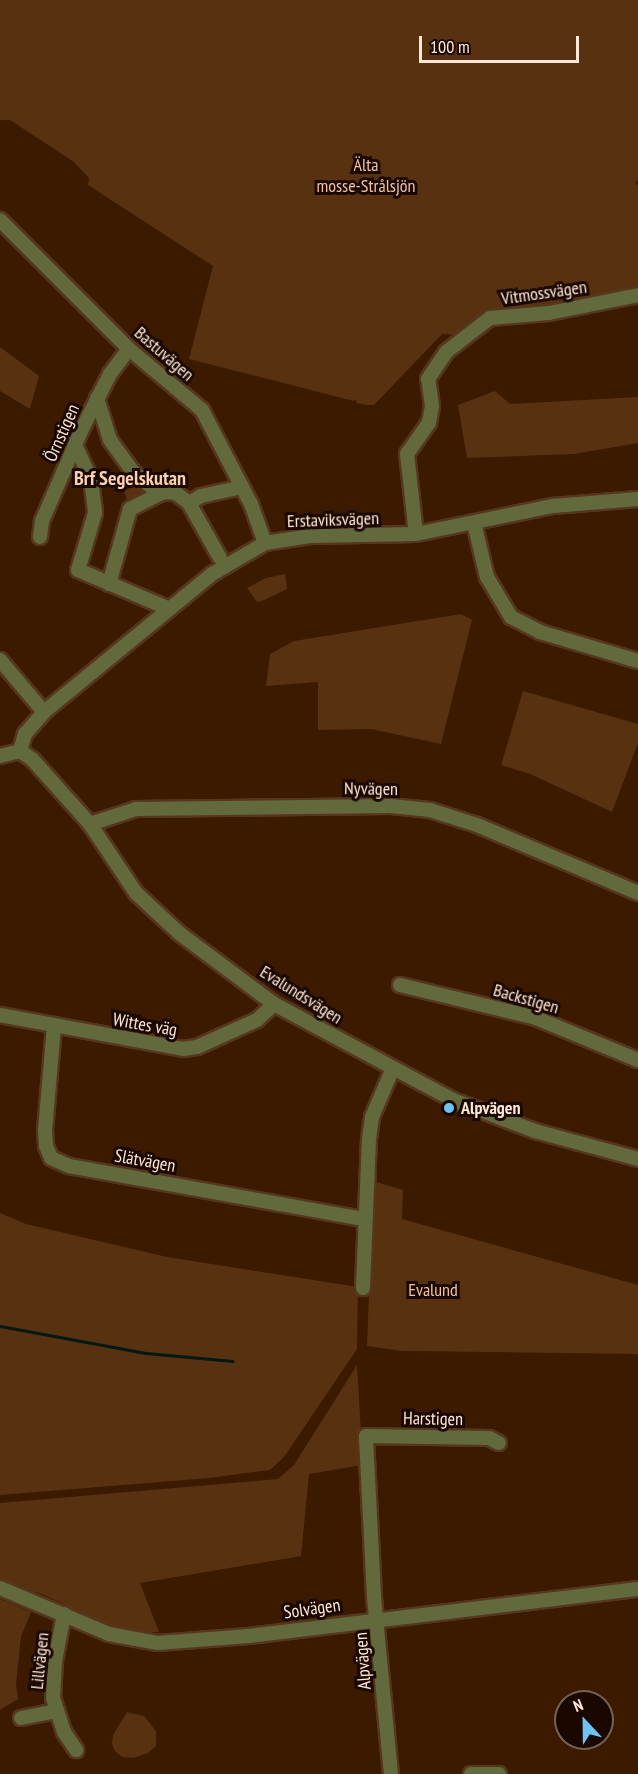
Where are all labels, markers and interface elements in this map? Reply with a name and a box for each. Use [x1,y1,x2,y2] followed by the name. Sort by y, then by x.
[422,24,582,62] scale bar
[430,35,470,58] text: 100 m
[317,155,415,198] park label: Älta mosse-Strålsjön
[500,276,588,310] street label: Vitmossvägen
[130,322,198,386] street label: Bastuvägen
[40,401,84,465] street label: Örnstigen
[74,466,186,490] district label: Brf Segelskutan
[287,508,379,532] street label: Erstaviksvägen
[344,778,398,800] street label: Nyvägen
[256,961,346,1029] street label: Evalundsvägen
[491,979,561,1019] street label: Backstigen
[111,1009,179,1041] street label: Wittes väg
[461,1097,521,1119] place label: Alpvägen
[442,1101,456,1115] marker: Alpvägen
[113,1145,177,1177] street label: Slätvägen
[408,1279,458,1301] park label: Evalund
[403,1408,463,1430] street label: Harstigen
[282,1594,342,1624] street label: Solvägen
[26,1631,54,1691] street label: Lillvägen
[350,1631,376,1691] street label: Alpvägen
[554,1690,614,1750] north arrow
[570,1694,586,1716] text: N

